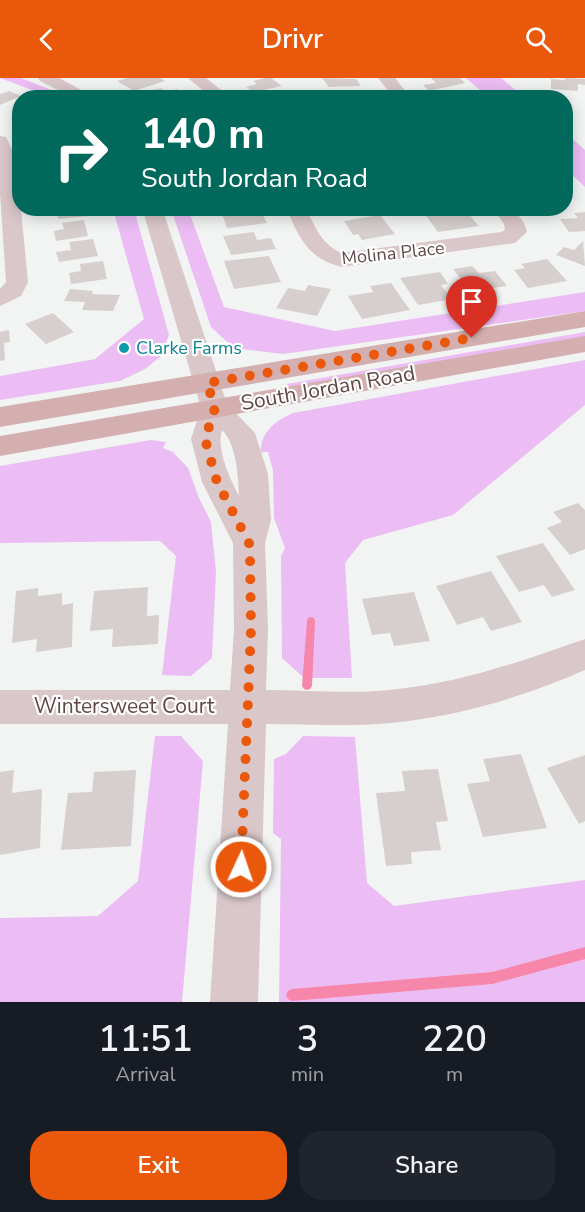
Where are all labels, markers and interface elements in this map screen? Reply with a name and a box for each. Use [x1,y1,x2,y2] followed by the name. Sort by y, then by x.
[262,21,323,58] text: Drivr
[30,23,63,56] icon: back
[522,23,555,56] icon: search
[141,106,265,163] text: 140 m
[42,114,120,192] icon: right
[141,160,368,197] text: South Jordan Road
[340,236,446,270] street label: Molina Place
[446,276,497,338] pin
[455,285,488,318] icon: arrive
[136,336,242,360] place label: Clarke Farms
[117,341,131,355] marker: Clarke Farms
[239,359,417,417] street label: South Jordan Road
[34,692,215,720] street label: Wintersweet Court
[209,835,273,899] position arrow
[98,1015,193,1064] text: 11:51
[297,1015,318,1064] text: 3
[422,1015,487,1064] text: 220
[115,1061,176,1088] text: Arrival
[291,1061,324,1088] text: min
[446,1061,463,1088] text: m
[30,1131,287,1200] button: Exit
[299,1131,555,1200] button: Share

